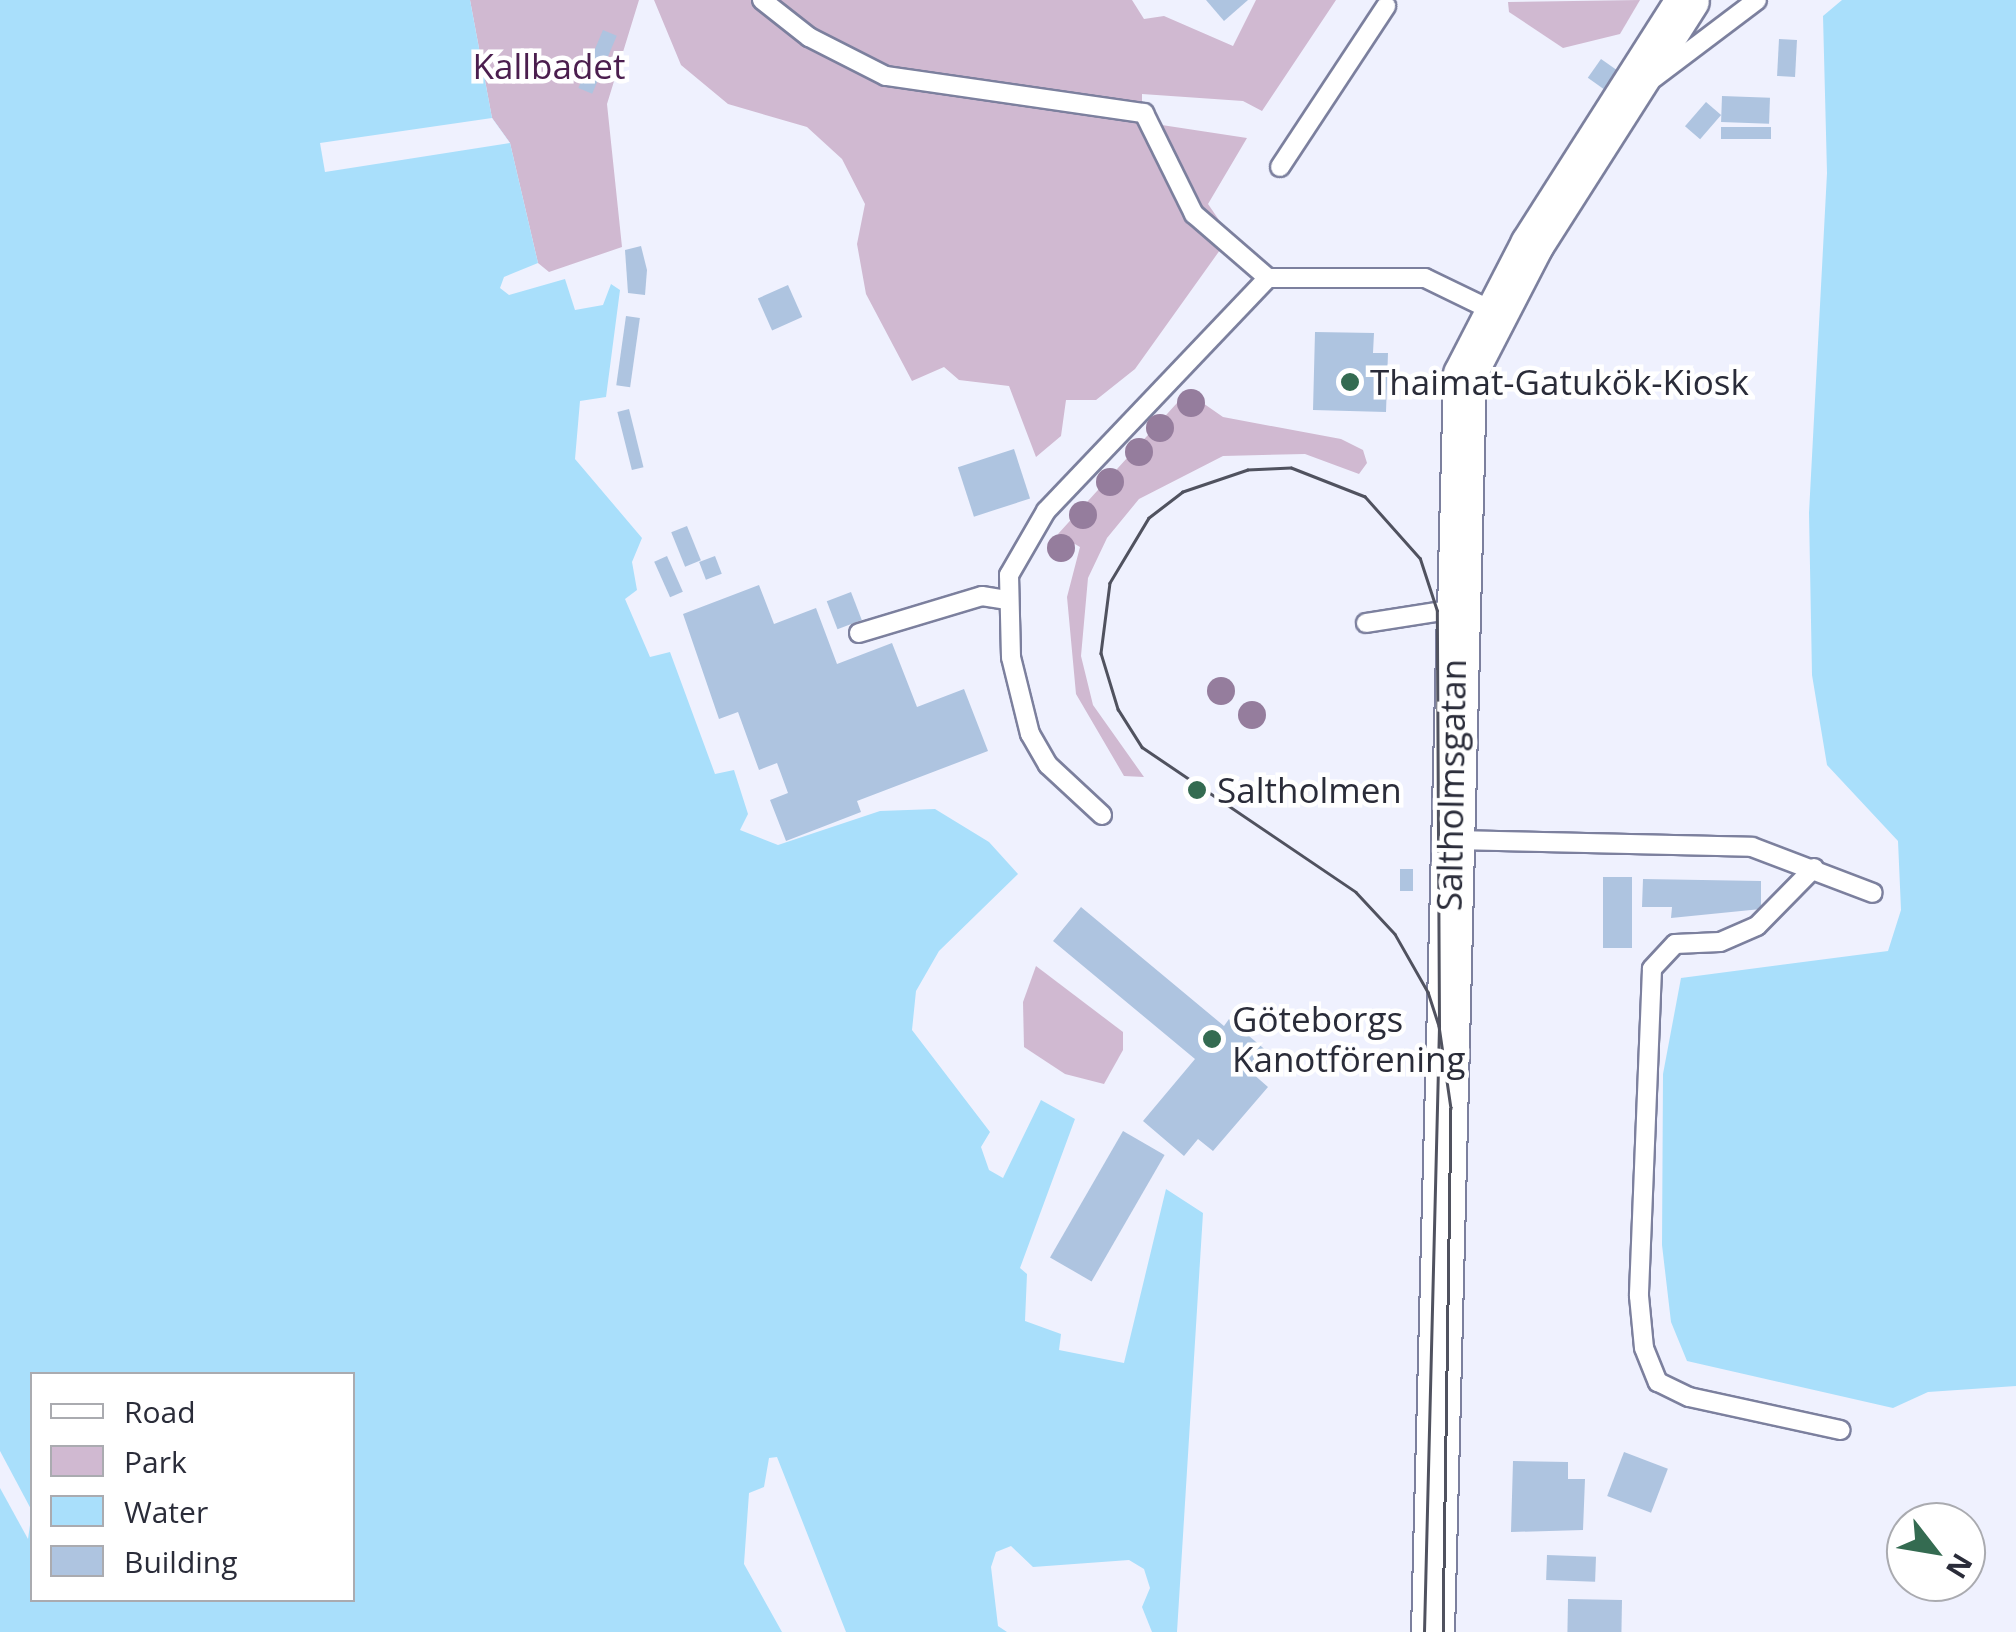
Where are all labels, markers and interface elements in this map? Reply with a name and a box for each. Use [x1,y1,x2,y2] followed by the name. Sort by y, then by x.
[473,45,625,87] park label: Kallbadet
[1370,361,1749,403] place label: Thaimat-Gatukök-Kiosk
[1339,371,1361,393] marker: Thaimat-Gatukök-Kiosk
[1428,659,1474,911] street label: Saltholmsgatan
[1217,769,1402,811] place label: Saltholmen
[1186,779,1208,801] marker: Saltholmen
[1232,998,1465,1080] place label: Göteborgs Kanotförening
[1201,1028,1223,1050] marker: Göteborgs Kanotförening
[30,1372,355,1602] legend
[124,1391,196,1432] text: Road
[124,1441,187,1482] text: Park
[124,1491,208,1532] text: Water
[1886,1502,1986,1602] north arrow
[124,1541,238,1582] text: Building
[1938,1547,1982,1586] text: N

